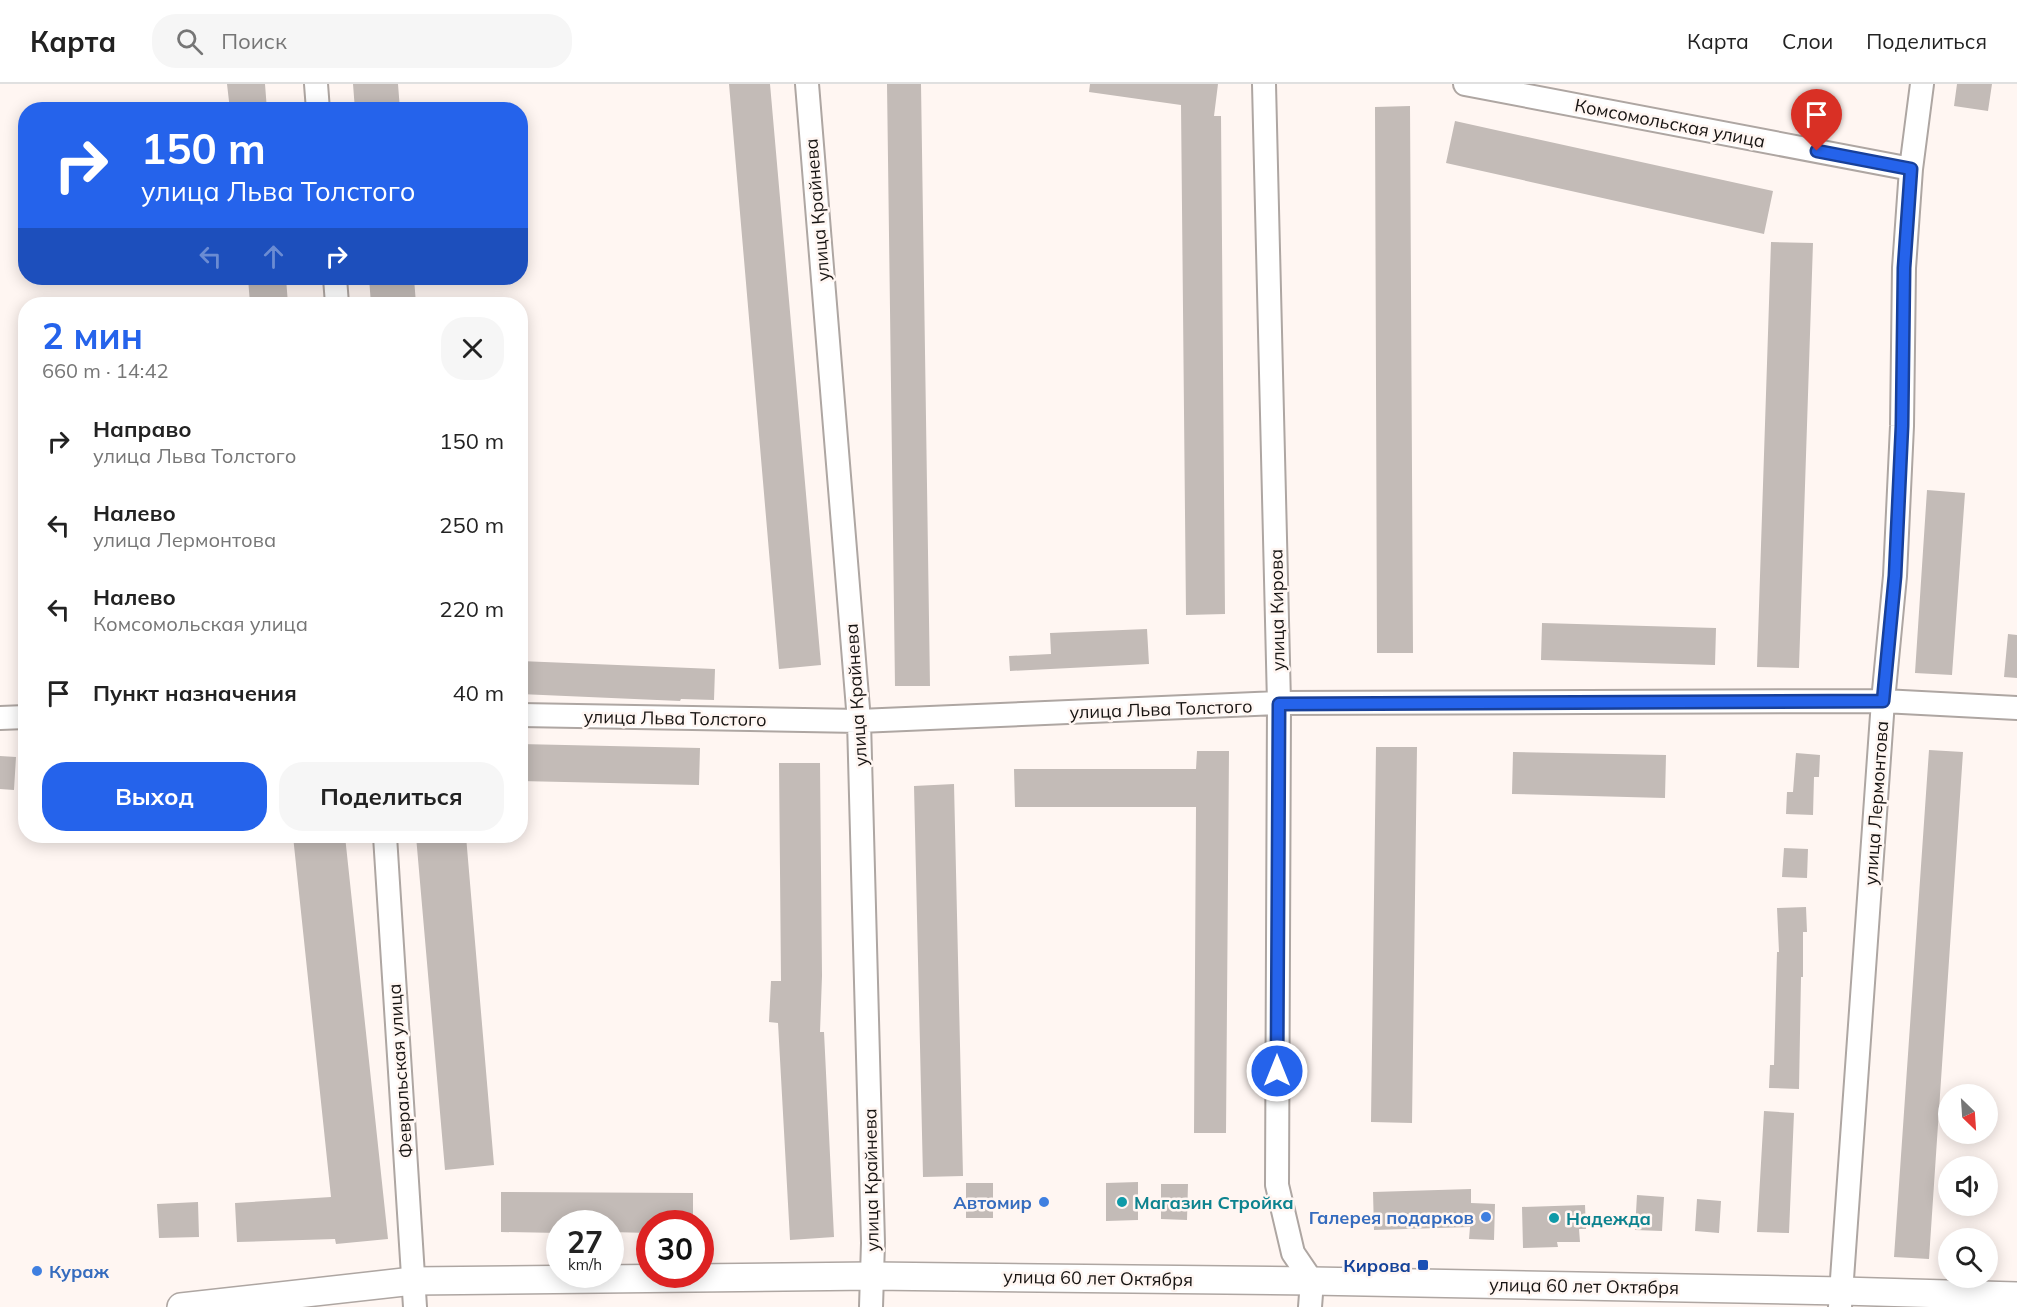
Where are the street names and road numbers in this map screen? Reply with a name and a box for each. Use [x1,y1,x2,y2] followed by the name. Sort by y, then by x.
[1573,93,1767,153] street label: Комсомольская улица
[799,138,835,282] street label: улица Крайнева
[1264,549,1290,671] street label: улица Кирова
[840,623,872,767] street label: улица Крайнева
[1069,694,1253,724] street label: улица Льва Толстого
[583,705,767,731] street label: улица Льва Толстого
[1859,720,1893,886] street label: улица Лермонтова
[382,983,418,1159] street label: Февральская улица
[858,1108,884,1252] street label: улица Крайнева
[1003,1265,1193,1291] street label: улица 60 лет Октября
[1489,1273,1679,1299] street label: улица 60 лет Октября

